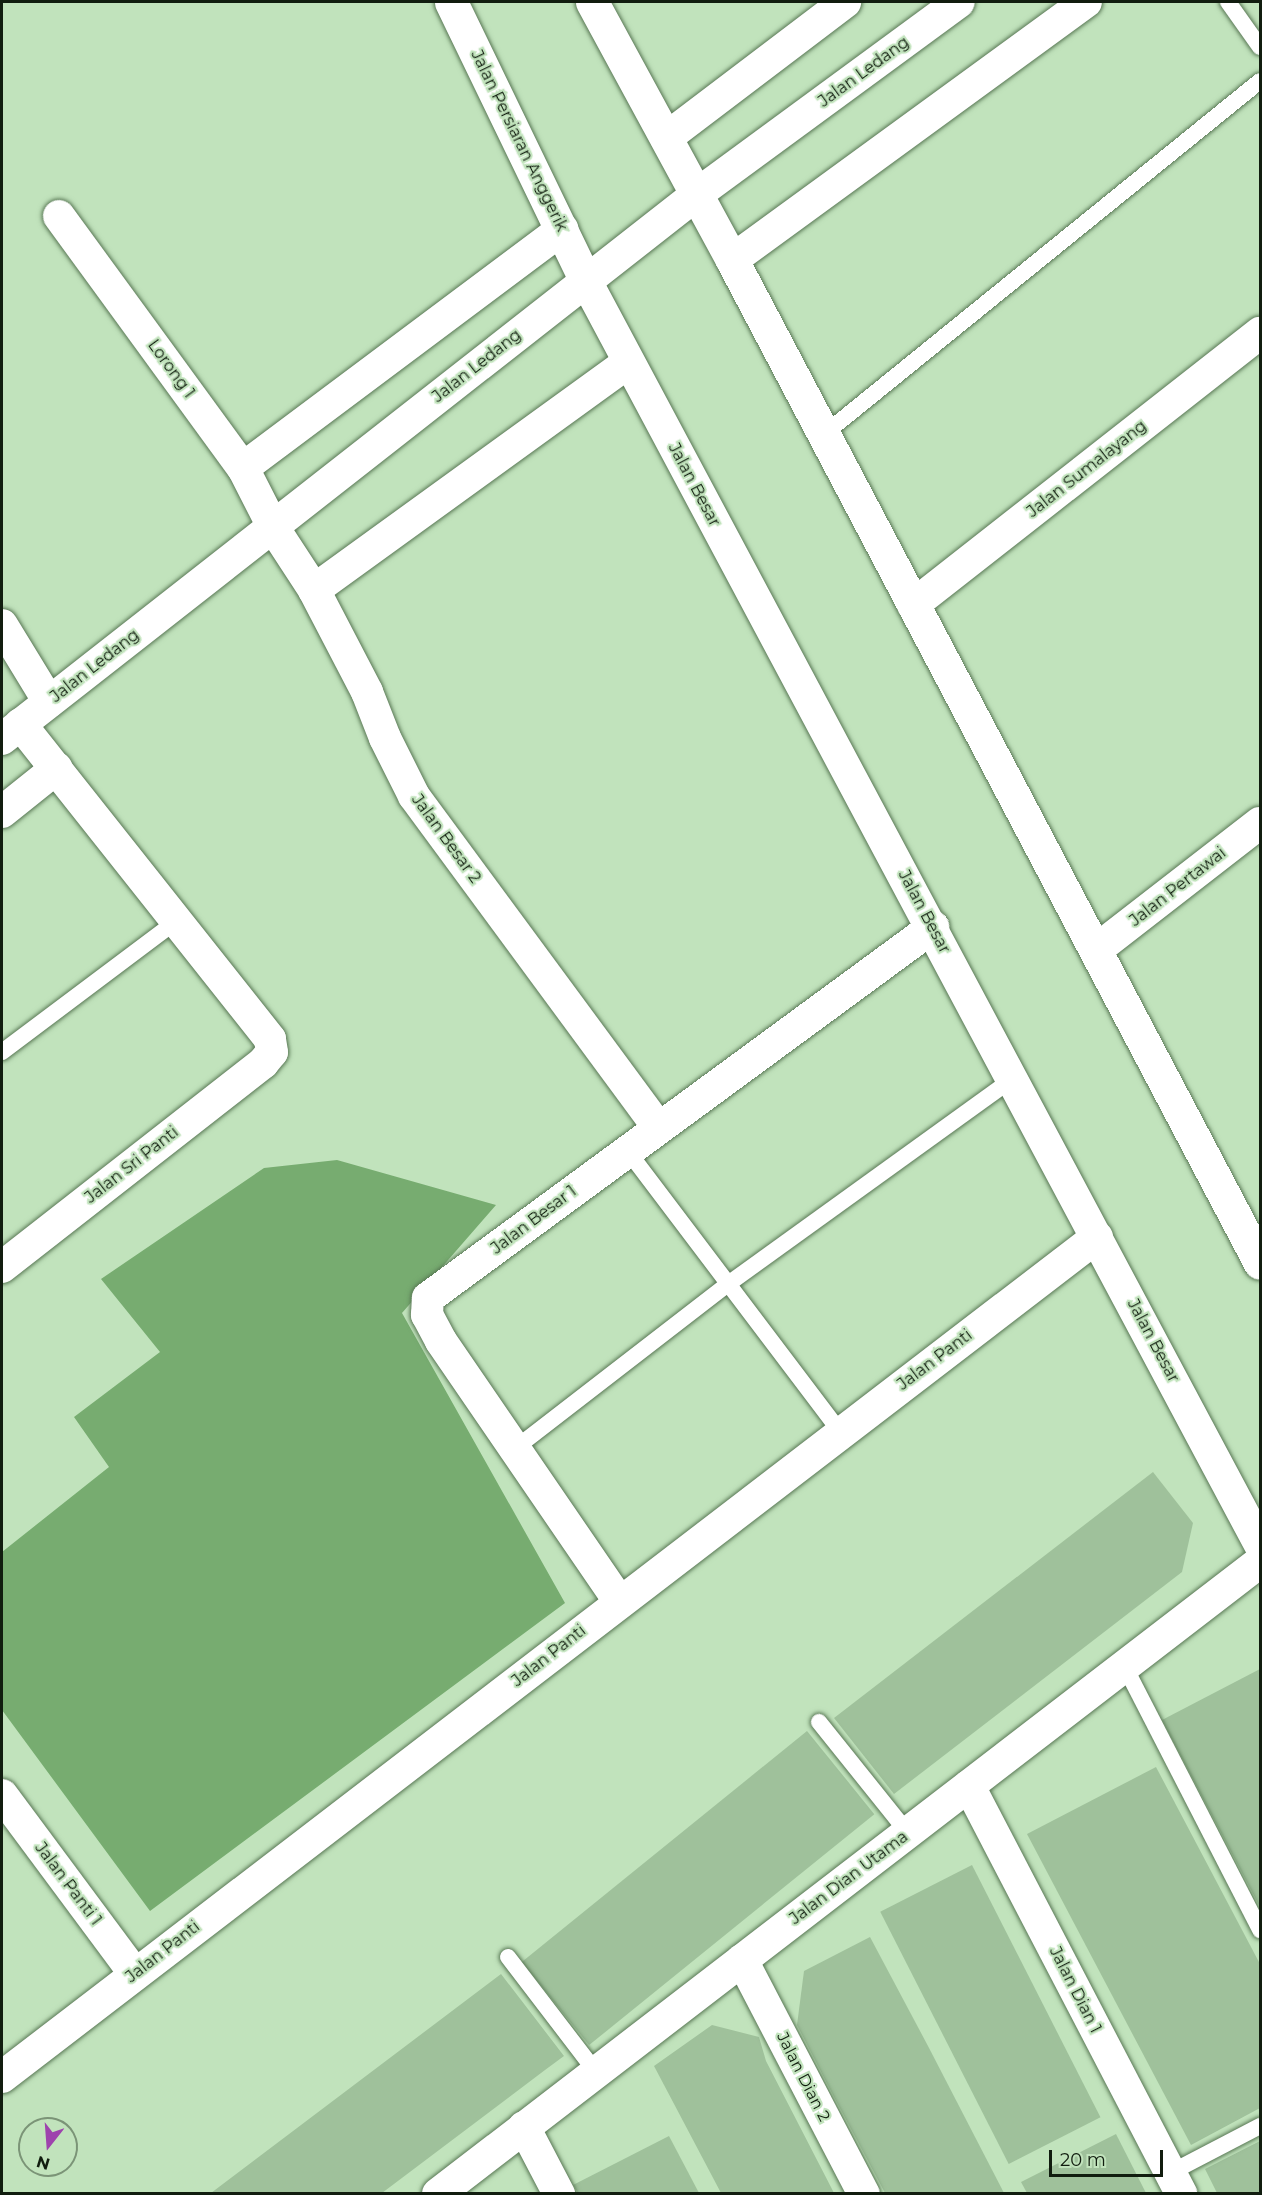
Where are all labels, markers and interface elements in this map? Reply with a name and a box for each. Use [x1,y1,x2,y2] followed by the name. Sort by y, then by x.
[815,33,913,111] street label: Jalan Ledang
[467,47,571,235] street label: Jalan Persiaran Anggerik
[429,325,525,407] street label: Jalan Ledang
[143,336,199,402] street label: Lorong 1
[1023,416,1151,522] street label: Jalan Sumalayang
[664,440,724,530] street label: Jalan Besar
[47,625,143,707] street label: Jalan Ledang
[407,791,485,887] street label: Jalan Besar 2
[1126,843,1230,931] street label: Jalan Pertawai
[894,867,954,957] street label: Jalan Besar
[82,1123,182,1207] street label: Jalan Sri Panti
[488,1182,580,1258] street label: Jalan Besar 1
[1123,1296,1183,1386] street label: Jalan Besar
[894,1326,976,1394] street label: Jalan Panti
[508,1621,590,1691] street label: Jalan Panti
[786,1827,912,1929] street label: Jalan Dian Utama
[31,1839,105,1929] street label: Jalan Panti 1
[122,1917,204,1987] street label: Jalan Panti
[1045,1944,1105,2036] street label: Jalan Dian 1
[772,2029,834,2125] street label: Jalan Dian 2
[18,2117,78,2177] north arrow
[1052,2138,1166,2176] scale bar
[1060,2149,1106,2171] text: 20 m
[34,2152,52,2174] text: N

